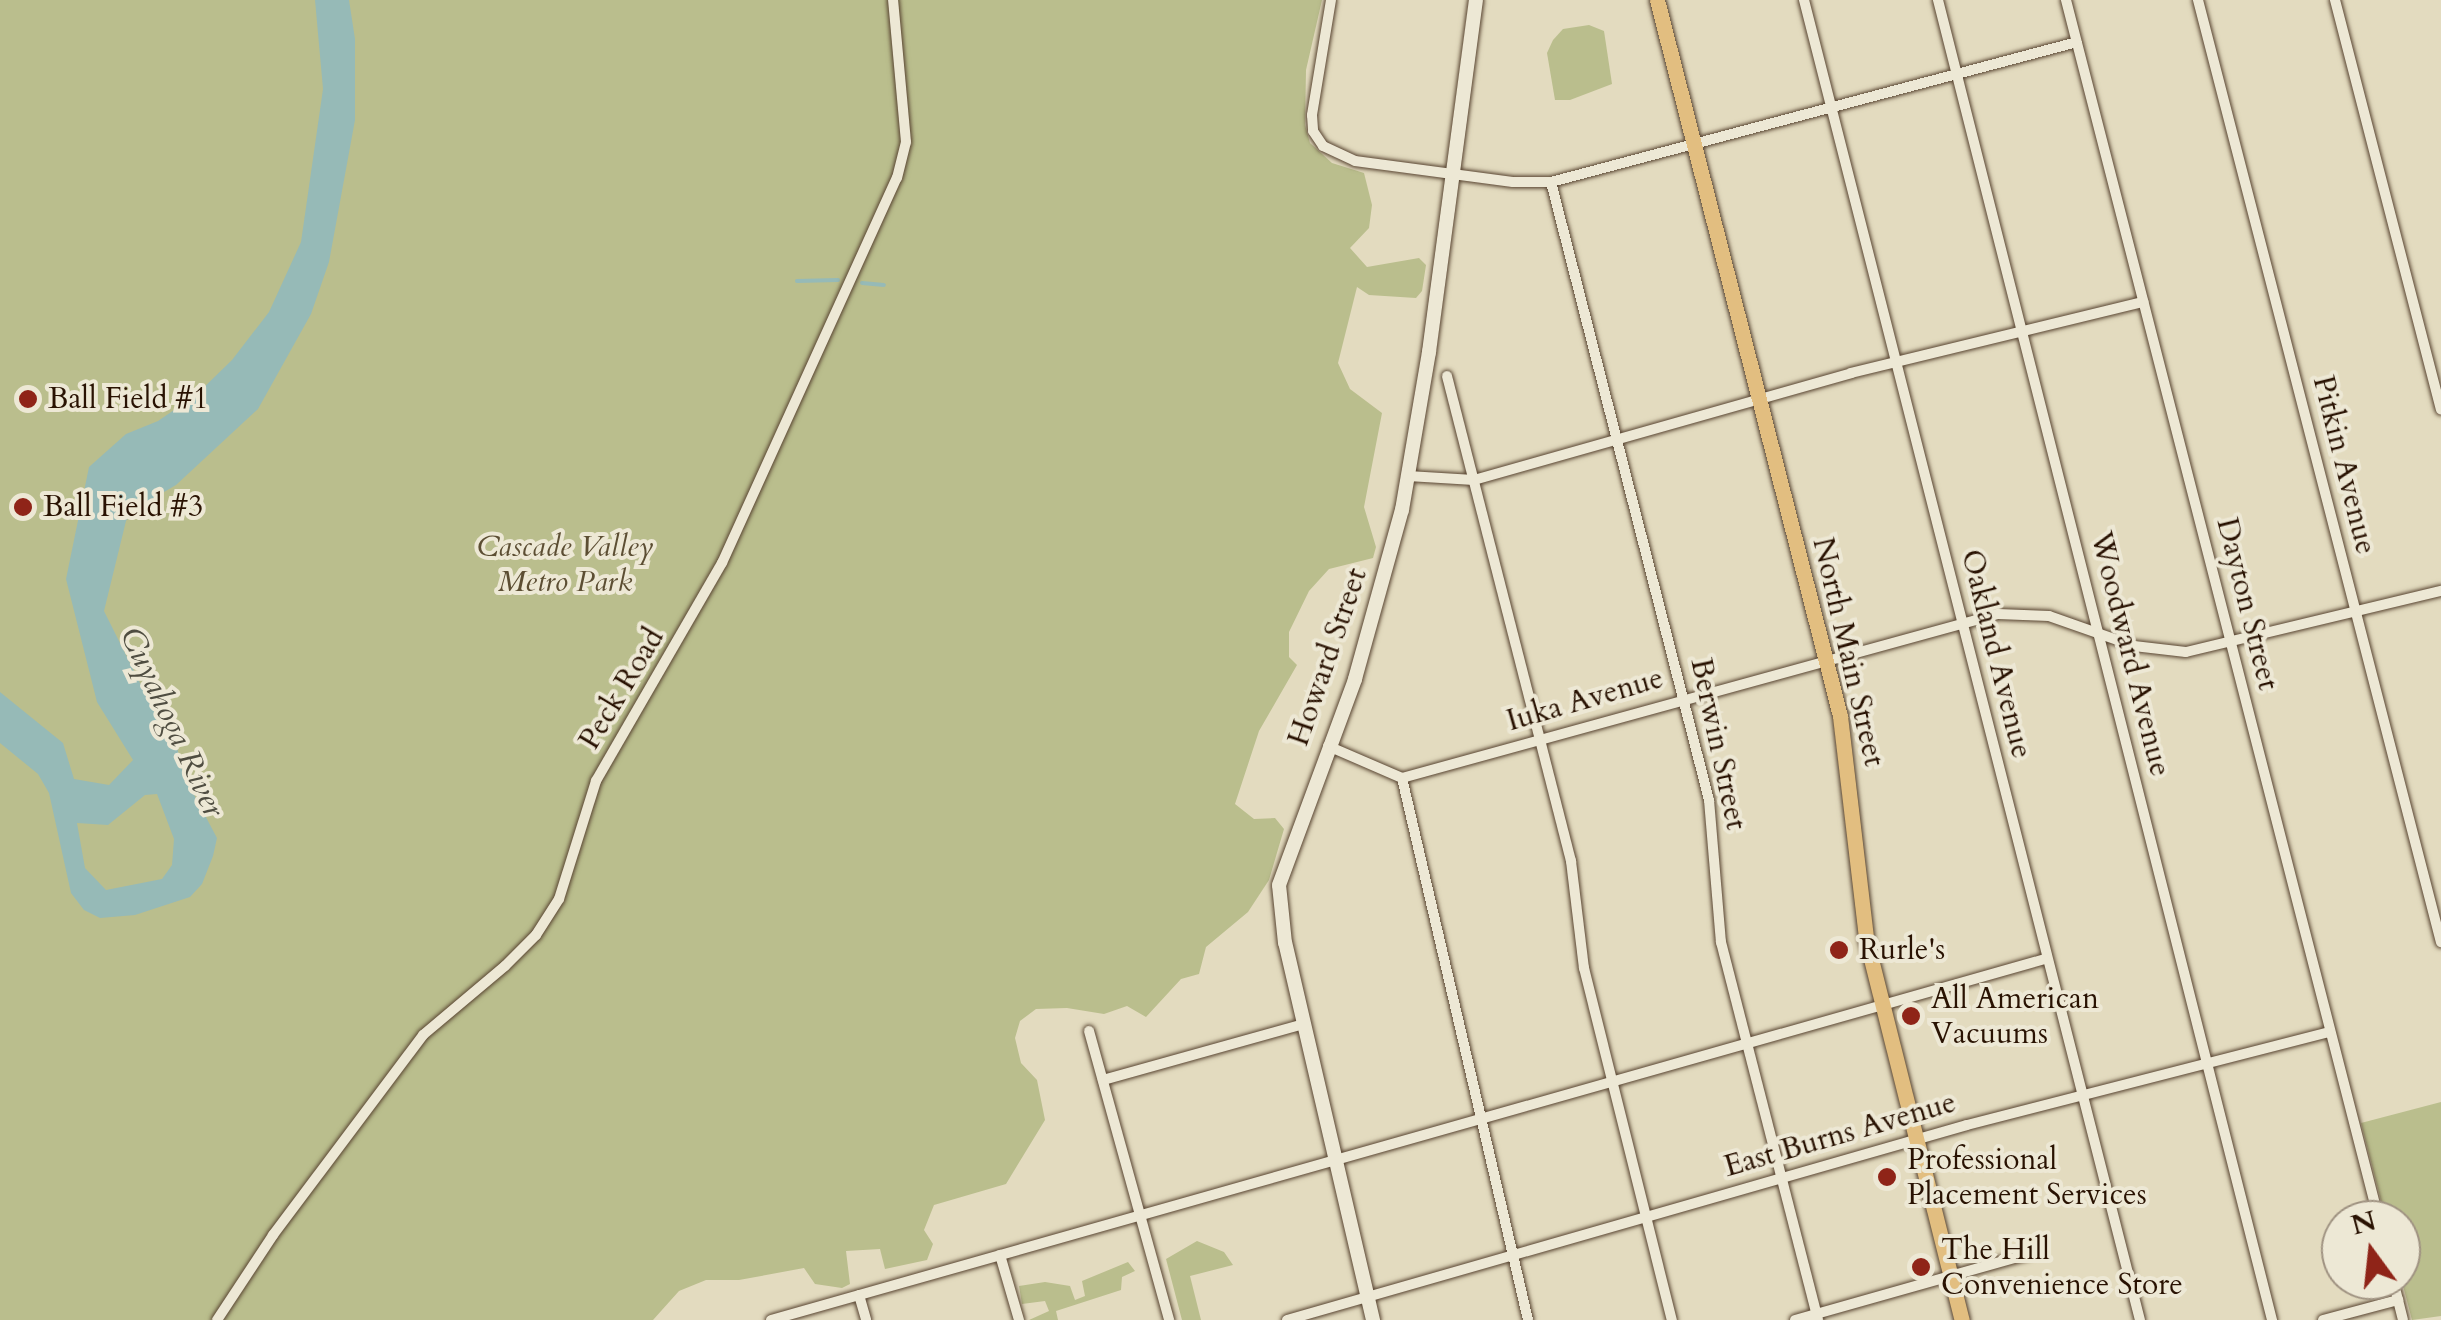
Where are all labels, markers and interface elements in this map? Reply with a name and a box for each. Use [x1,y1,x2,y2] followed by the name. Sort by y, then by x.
[2304,372,2384,558] street label: Pitkin Avenue
[48,381,208,417] place label: Ball Field #1
[17,388,39,410] marker: Ball Field #1
[43,489,203,525] place label: Ball Field #3
[12,496,34,518] marker: Ball Field #3
[2208,514,2286,694] street label: Dayton Street
[2082,528,2178,780] street label: Woodward Avenue
[477,529,653,600] park label: Cascade Valley Metro Park
[1804,534,1892,770] street label: North Main Street
[1953,546,2039,762] street label: Oakland Avenue
[1281,563,1375,751] street label: Howard Street
[111,621,233,823] water label: Cuyahoga River
[572,622,672,756] street label: Peck Road
[1682,655,1754,833] street label: Berwin Street
[1503,661,1667,739] street label: Iuka Avenue
[1859,932,1945,968] place label: Rurle's
[1828,939,1850,961] marker: Rurle's
[1931,981,2099,1052] place label: All American Vacuums
[1900,1005,1922,1027] marker: All American Vacuums
[1720,1085,1960,1185] street label: East Burns Avenue
[1907,1142,2147,1212] place label: Professional Placement Services
[1876,1166,1898,1188] marker: Professional Placement Services
[2321,1200,2421,1300] north arrow
[2347,1201,2380,1244] text: N
[1941,1232,2183,1302] place label: The Hill Convenience Store
[1910,1256,1932,1278] marker: The Hill Convenience Store

